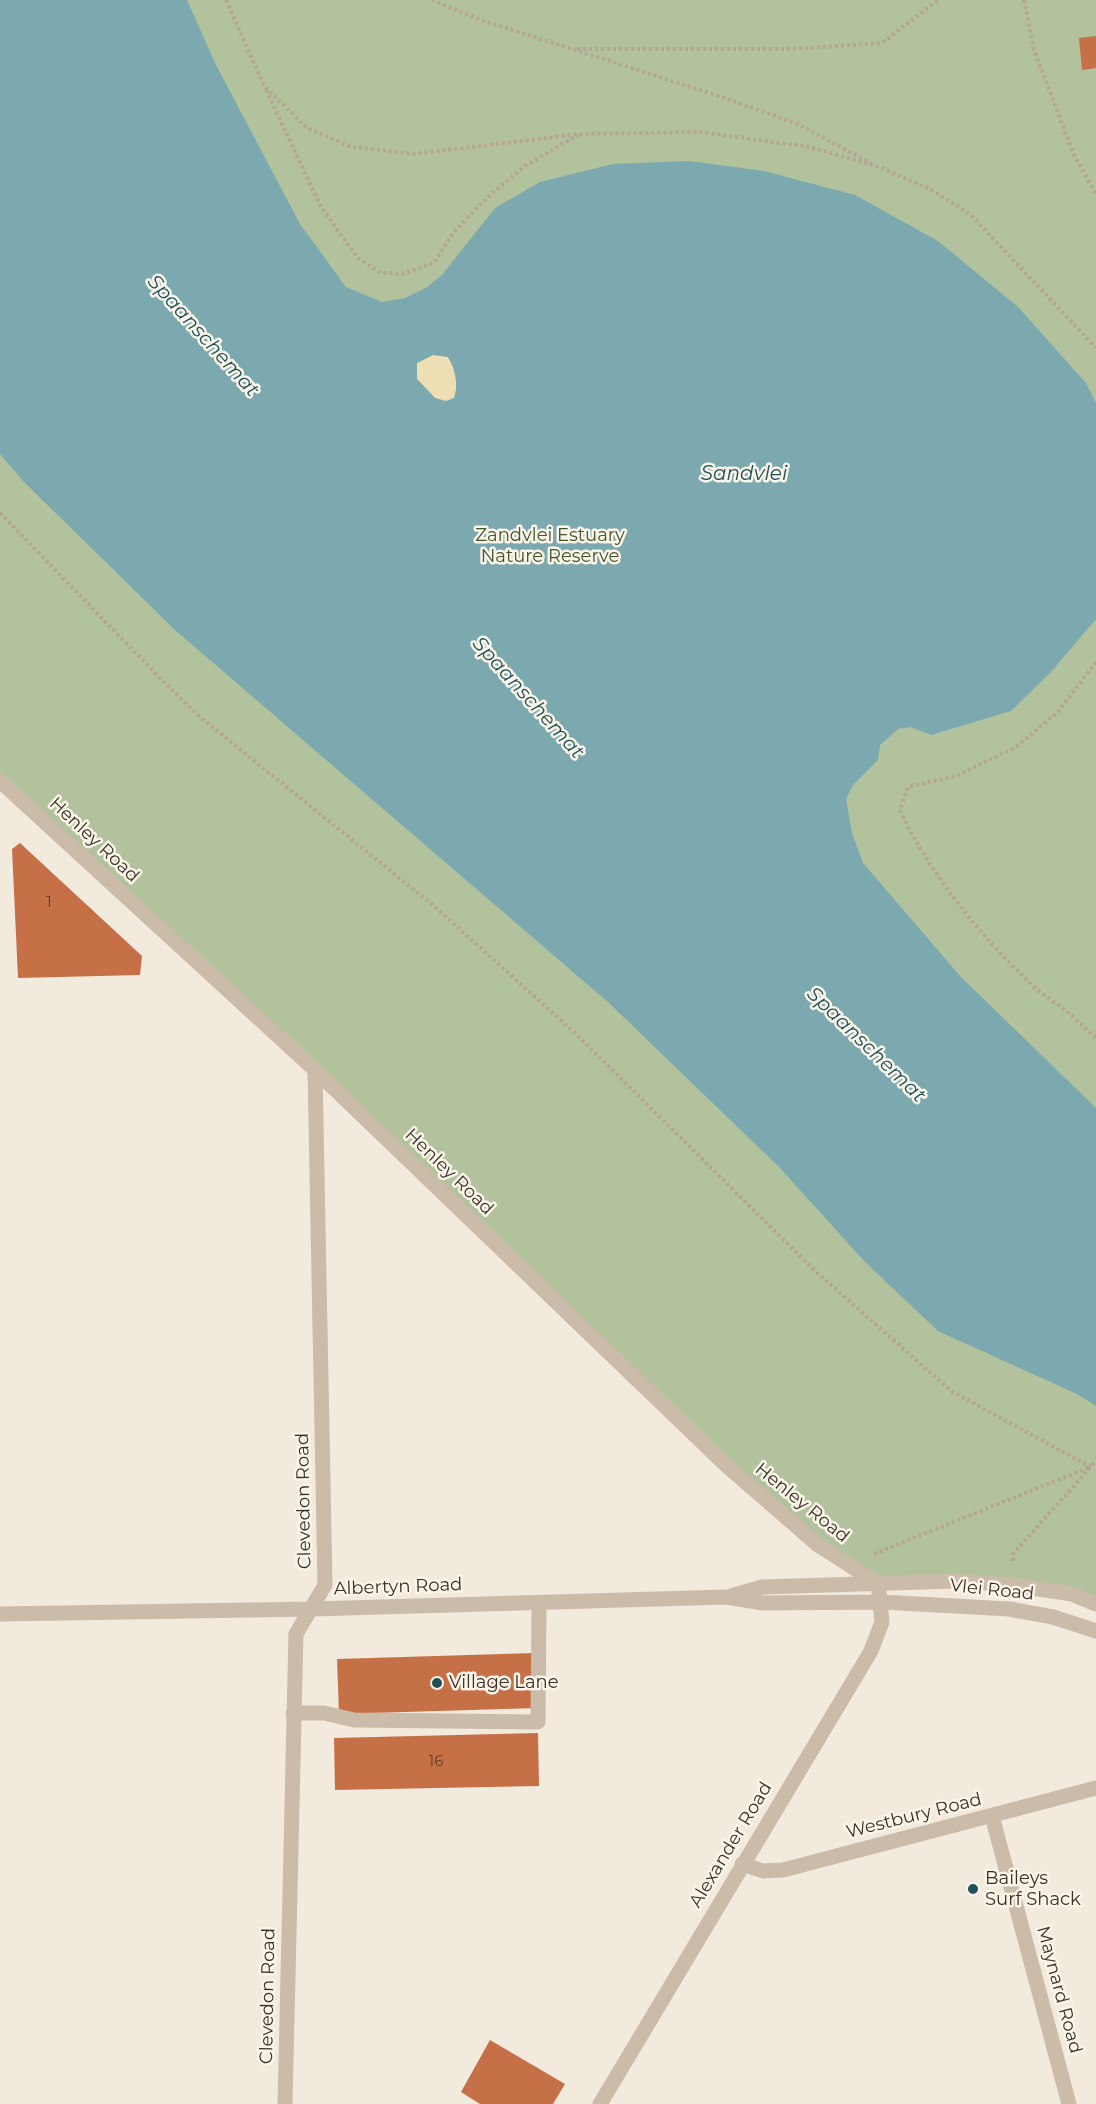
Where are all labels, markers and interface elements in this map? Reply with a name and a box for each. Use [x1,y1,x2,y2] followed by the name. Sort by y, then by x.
[142,270,264,402] water label: Spaanschemat
[701,462,787,486] water label: Sandvlei
[475,525,625,568] park label: Zandvlei Estuary Nature Reserve
[467,632,589,764] water label: Spaanschemat
[45,793,143,887] street label: Henley Road
[46,894,52,912] house number: 1
[802,982,930,1108] water label: Spaanschemat
[400,1124,498,1220] street label: Henley Road
[292,1433,316,1569] street label: Clevedon Road
[751,1458,853,1548] street label: Henley Road
[333,1574,463,1600] street label: Albertyn Road
[949,1575,1035,1605] street label: Vlei Road
[449,1672,559,1694] place label: Village Lane
[430,1676,444,1690] marker: Village Lane
[429,1753,443,1771] house number: 16
[685,1778,777,1912] street label: Alexander Road
[844,1789,984,1843] street label: Westbury Road
[985,1868,1081,1910] place label: Baileys Surf Shack
[966,1882,980,1896] marker: Baileys Surf Shack
[1032,1924,1086,2056] street label: Maynard Road
[256,1928,280,2064] street label: Clevedon Road

